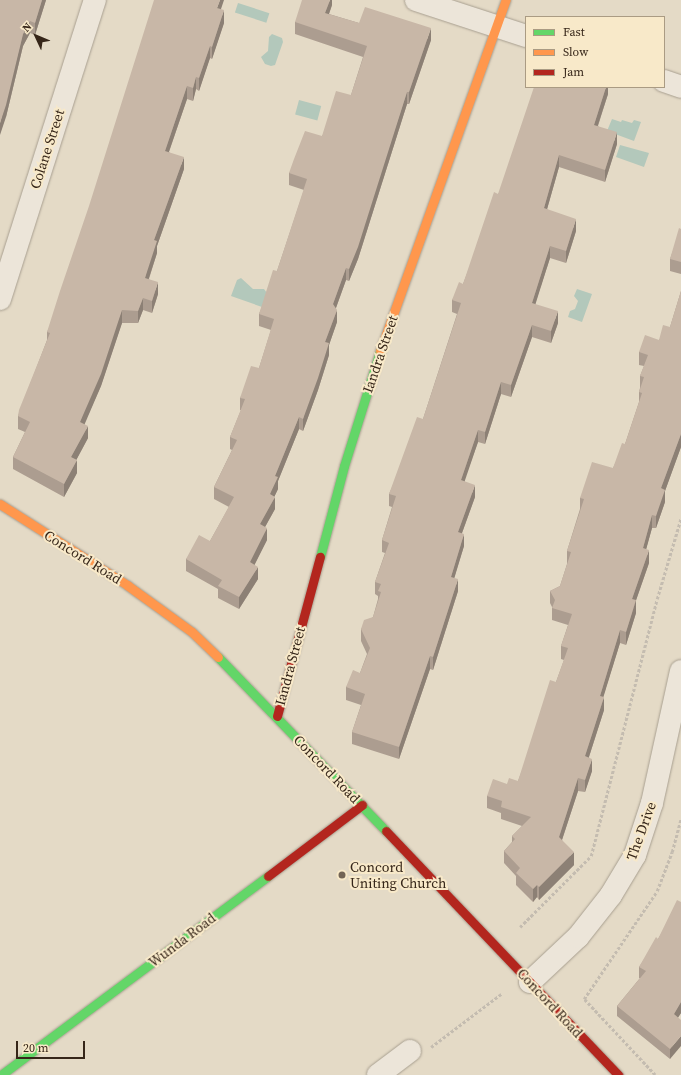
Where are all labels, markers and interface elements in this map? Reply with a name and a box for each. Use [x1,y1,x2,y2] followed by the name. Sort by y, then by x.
[16,16,56,56] north arrow
[525,16,665,88] legend
[19,19,35,35] text: N
[563,24,585,40] text: Fast
[563,44,588,60] text: Slow
[563,64,584,80] text: Jam
[26,107,68,191] street label: Colane Street
[359,313,401,395] street label: Iandra Street
[41,526,125,588] street label: Concord Road
[271,625,309,707] street label: Iandra Street
[290,731,364,807] street label: Concord Road
[623,799,659,863] street label: The Drive
[350,859,446,892] place label: Concord Uniting Church
[337,870,347,880] marker: Concord Uniting Church
[145,909,219,971] street label: Wunda Road
[514,965,586,1041] street label: Concord Road
[18,1033,87,1059] scale bar
[23,1040,49,1056] text: 20 m

